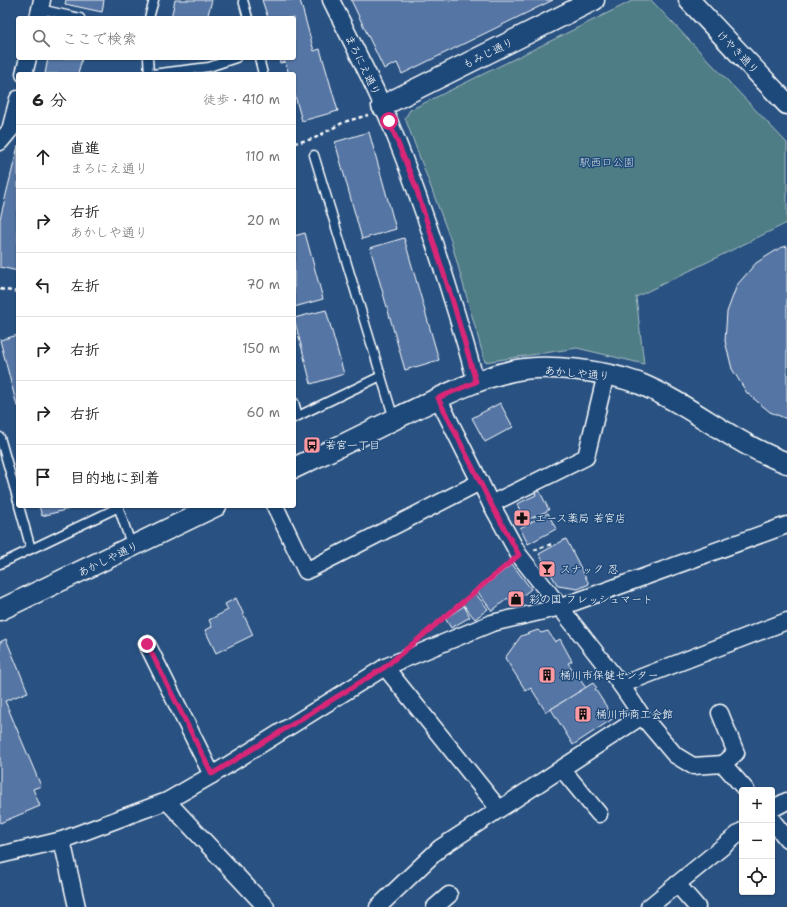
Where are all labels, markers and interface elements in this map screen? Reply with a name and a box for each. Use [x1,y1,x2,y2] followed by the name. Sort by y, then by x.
[16,16,296,60] search box
[30,27,52,49] icon: search
[713,27,762,77] street label: けやき通り
[62,29,137,49] text: ここで検索
[341,32,384,98] street label: まろにえ通り
[460,35,516,72] street label: もみじ通り
[32,89,67,111] text: 6 分
[203,91,280,108] text: 徒歩 · 410 m
[380,112,398,130] route start
[70,138,100,158] text: 直進
[32,146,54,168] icon: ahead
[245,148,280,165] text: 110 m
[580,155,635,170] park label: 駅西口公園
[70,160,148,177] text: まろにえ通り
[70,202,100,222] text: 右折
[32,210,54,232] icon: right
[247,212,280,229] text: 20 m
[70,224,148,241] text: あかしや通り
[32,274,54,296] icon: left
[70,276,100,296] text: 左折
[246,276,280,293] text: 70 m
[32,338,54,360] icon: right
[70,340,100,360] text: 右折
[242,340,280,357] text: 150 m
[544,363,610,384] street label: あかしや通り
[32,402,54,424] icon: right
[70,404,100,424] text: 右折
[247,404,280,421] text: 60 m
[302,435,322,455] bus stop icon: 若宮一丁目
[325,438,380,453] place label: 若宮一丁目
[32,466,54,488] icon: arrive
[70,468,160,488] text: 目的地に到着
[512,508,532,528] pharmacy icon: エース薬局 若宮店
[535,511,626,526] place label: エース薬局 若宮店
[75,538,141,581] street label: あかしや通り
[537,559,557,579] bar icon: スナック 忍
[560,562,619,577] place label: スナック 忍
[506,589,526,609] shop icon: 彩の国 フレッシュマート
[529,592,653,607] place label: 彩の国 フレッシュマート
[138,635,156,653] route end
[537,665,557,685] building icon: 桶川市保健センター
[560,668,659,683] place label: 桶川市保健センター
[573,704,593,724] building icon: 桶川市商工会館
[596,707,673,722] place label: 桶川市商工会館
[739,787,775,895] map controls
[739,787,775,823] button: +
[739,823,775,859] button: −
[739,859,775,895] button: locate

